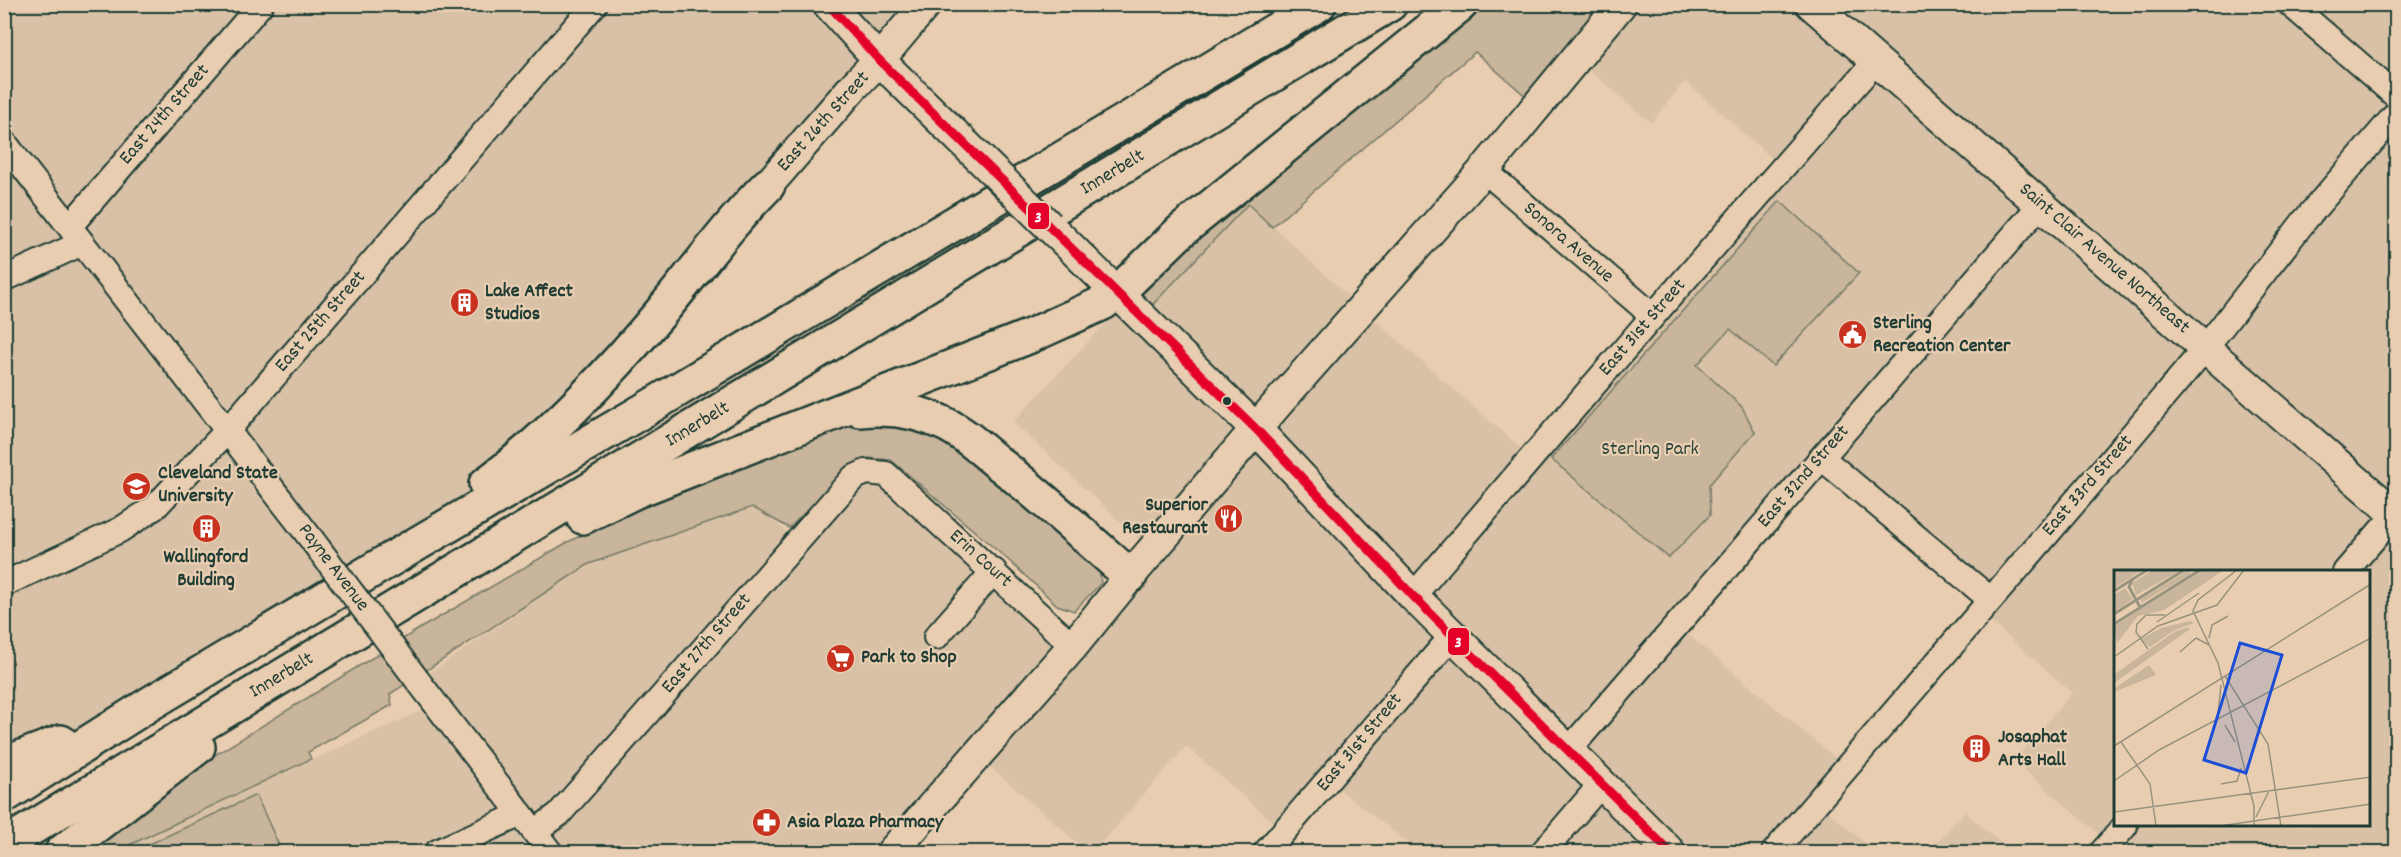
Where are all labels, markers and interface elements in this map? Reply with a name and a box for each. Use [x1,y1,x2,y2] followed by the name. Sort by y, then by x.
[113,58,217,172] street label: East 24th Street
[771,65,877,179] street label: East 26th Street
[1076,143,1150,203] street label: Innerbelt
[2012,177,2196,341] street label: Saint Clair Avenue Northeast
[1517,196,1620,290] street label: Sonora Avenue
[1027,202,1050,230] line badge: 3
[1034,207,1042,230] text: 3
[269,265,373,379] street label: East 25th Street
[1593,273,1693,383] street label: East 31st Street
[485,278,573,329] place label: Lake Affect Studios
[448,287,480,319] building icon: Lake Affect Studios
[1873,310,2011,361] place label: Sterling Recreation Center
[1836,319,1868,351] public building icon: Sterling Recreation Center
[661,395,735,455] street label: Innerbelt
[1221,395,1233,407] unlabelled marker
[1751,419,1857,535] street label: East 32nd Street
[2036,429,2140,543] street label: East 33rd Street
[1601,436,1699,464] park label: Sterling Park
[158,460,278,511] place label: Cleveland State University
[121,470,153,502] school or university icon: Cleveland State University
[1122,492,1209,543] place label: Superior Restaurant
[1213,502,1245,534] restaurant icon: Superior Restaurant
[190,512,222,544] building icon: Wallingford Building
[291,518,376,618] street label: Payne Avenue
[942,523,1018,595] street label: Erin Court
[164,544,248,595] place label: Wallingford Building
[2114,570,2371,827] inset map
[655,588,759,700] street label: East 27th Street
[1447,627,1470,656] line badge: 3
[1454,632,1462,655] text: 3
[824,642,856,674] supermarket icon: Park to Shop
[861,644,957,672] place label: Park to Shop
[245,646,319,706] street label: Innerbelt
[1310,688,1410,798] street label: East 31st Street
[1998,724,2068,775] place label: Josaphat Arts Hall
[1961,733,1993,765] building icon: Josaphat Arts Hall
[750,807,782,839] pharmacy icon: Asia Plaza Pharmacy
[787,809,944,837] place label: Asia Plaza Pharmacy

